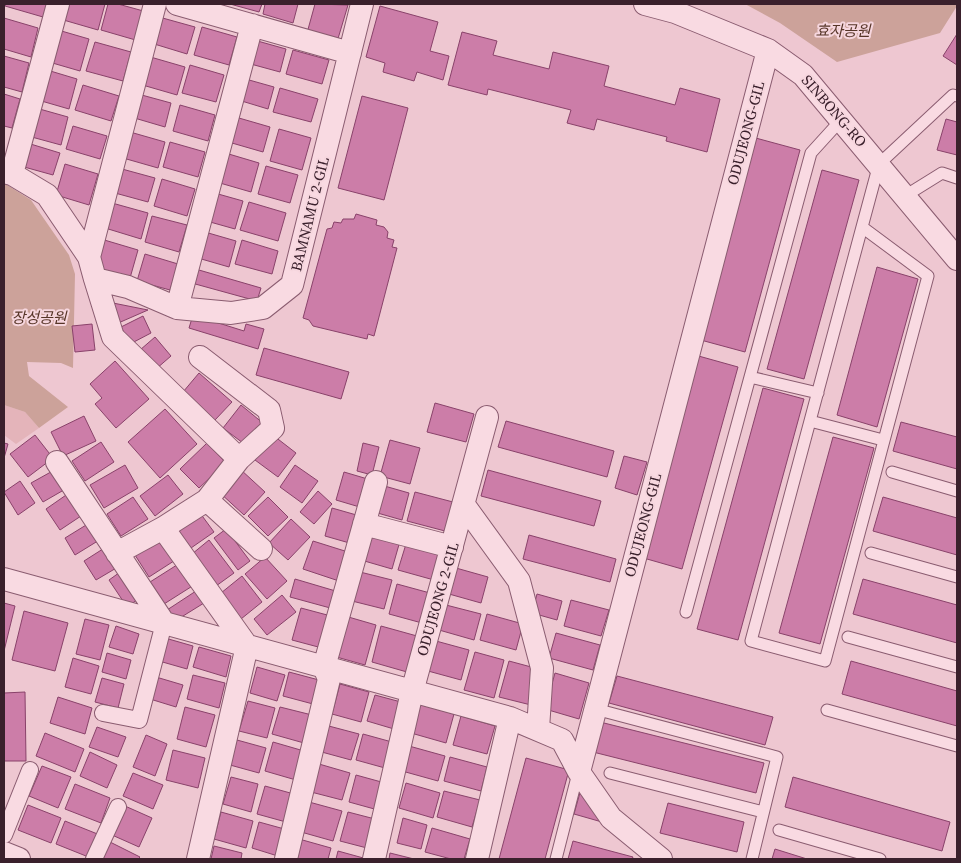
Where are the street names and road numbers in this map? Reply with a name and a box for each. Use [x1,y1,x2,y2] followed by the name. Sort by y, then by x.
[797,70,872,151] street label: SINBONG-RO
[722,78,770,187] street label: ODUJEONG-GIL
[285,154,334,273] street label: BAMNAMU 2-GIL
[619,470,667,579] street label: ODUJEONG-GIL
[411,539,464,658] street label: ODUJEONG 2-GIL

